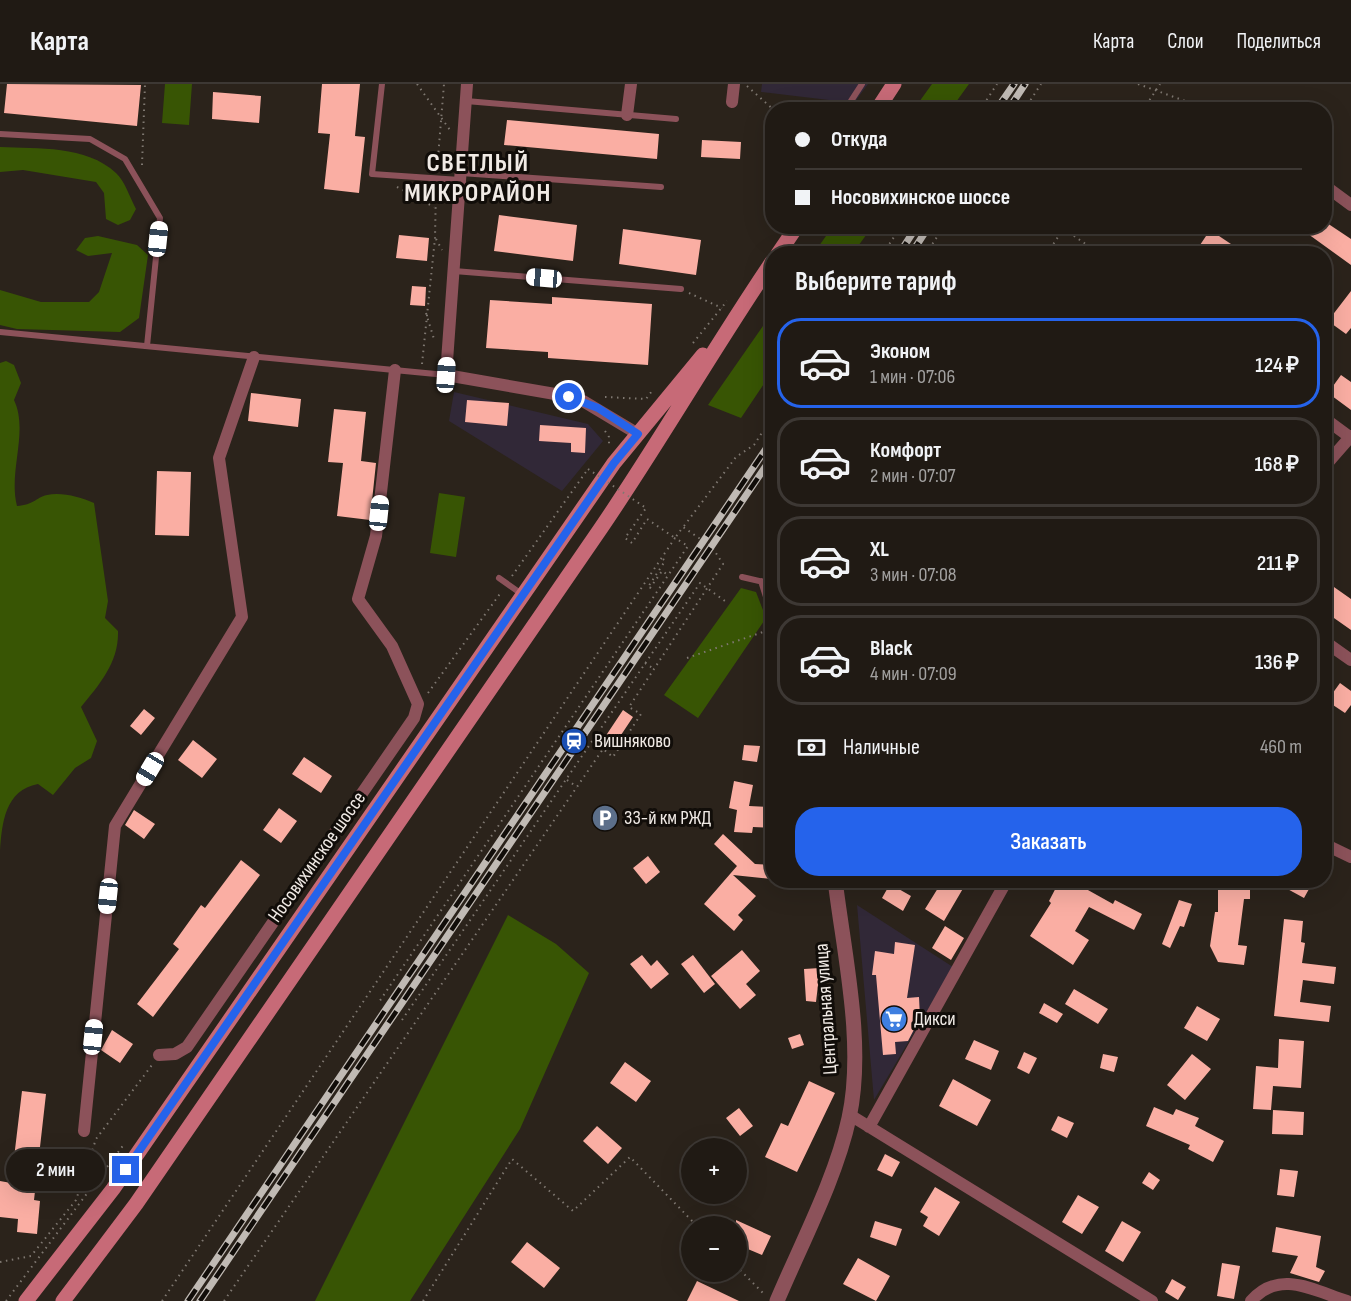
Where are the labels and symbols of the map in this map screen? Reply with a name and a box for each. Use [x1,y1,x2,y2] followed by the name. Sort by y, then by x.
[404,148,552,209] district label: СВЕТЛЫЙ МИКРОРАЙОН
[147,220,169,258] car
[525,267,563,289] car
[436,356,456,394] car
[555,383,582,410] route start
[368,494,390,532] car
[559,726,589,756] station icon: Вишняково
[594,729,671,753] place label: Вишняково
[133,749,167,789] car
[263,787,371,927] street label: Носовихинское шоссе
[590,803,620,833] parking icon: 33-й км РЖД
[624,806,712,830] place label: 33-й км РЖД
[97,877,119,915] car
[809,943,843,1075] street label: Центральная улица
[879,1004,909,1034] supermarket icon: Дикси
[914,1007,956,1031] place label: Дикси
[82,1018,104,1056] car
[6,1149,105,1191] callout: 2 мин
[112,1156,139,1183] route end

